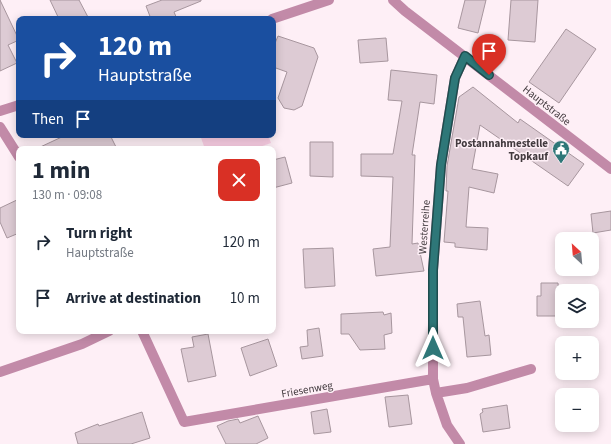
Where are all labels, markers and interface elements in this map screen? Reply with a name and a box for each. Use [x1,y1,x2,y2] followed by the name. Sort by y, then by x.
[98,26,172,66] text: 120 m
[32,32,84,84] icon: right
[472,34,506,75] pin
[478,40,500,62] icon: arrive
[98,63,192,88] text: Hauptstraße
[520,82,574,129] street label: Hauptstraße
[72,108,94,130] icon: arrive
[32,109,64,130] text: Then
[455,136,549,164] place label: Postannahmestelle Topkauf
[551,139,571,164] public building icon: Postannahmestelle Topkauf
[32,153,90,188] text: 1 min
[218,159,260,201] button: close
[32,186,102,204] text: 130 m · 09:08
[415,199,434,255] street label: Westerreihe
[66,223,132,244] text: Turn right
[32,231,54,253] icon: right
[222,232,260,253] text: 120 m
[555,232,599,276] north arrow
[555,232,599,432] map controls
[66,244,134,262] text: Hauptstraße
[555,284,599,328] button: layers
[32,287,54,309] icon: arrive
[66,288,201,309] text: Arrive at destination
[230,288,260,309] text: 10 m
[412,327,454,369] position arrow
[555,336,599,380] button: +
[280,378,334,401] street label: Friesenweg
[555,388,599,432] button: −

